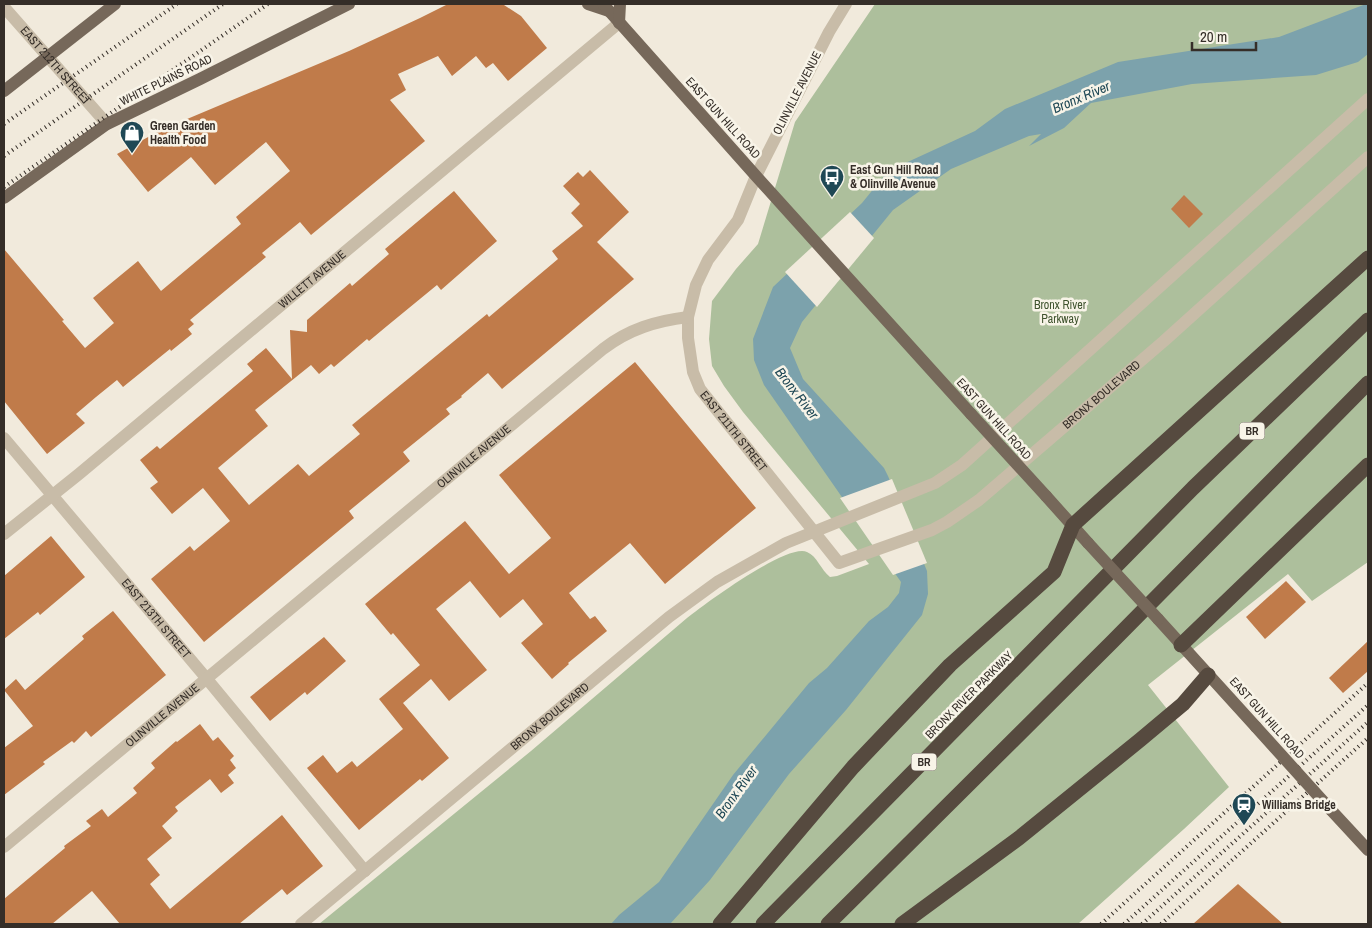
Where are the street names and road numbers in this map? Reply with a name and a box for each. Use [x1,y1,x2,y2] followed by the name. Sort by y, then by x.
[17,23,94,108] street label: EAST 212TH STREET
[769,49,825,137] street label: OLINVILLE AVENUE
[117,51,215,109] street label: WHITE PLAINS ROAD
[682,74,764,162] street label: EAST GUN HILL ROAD
[275,246,349,312] street label: WILLETT AVENUE
[1059,357,1144,433] street label: BRONX BOULEVARD
[953,375,1035,463] street label: EAST GUN HILL ROAD
[696,387,771,475] street label: EAST 211TH STREET
[433,421,514,492] street label: OLINVILLE AVENUE
[1240,422,1264,440] road number: BR
[118,575,194,662] street label: EAST 213TH STREET
[922,647,1017,742] street label: BRONX RIVER PARKWAY
[1226,674,1308,762] street label: EAST GUN HILL ROAD
[507,679,592,754] street label: BRONX BOULEVARD
[122,680,203,751] street label: OLINVILLE AVENUE
[912,754,936,770] road number: BR

